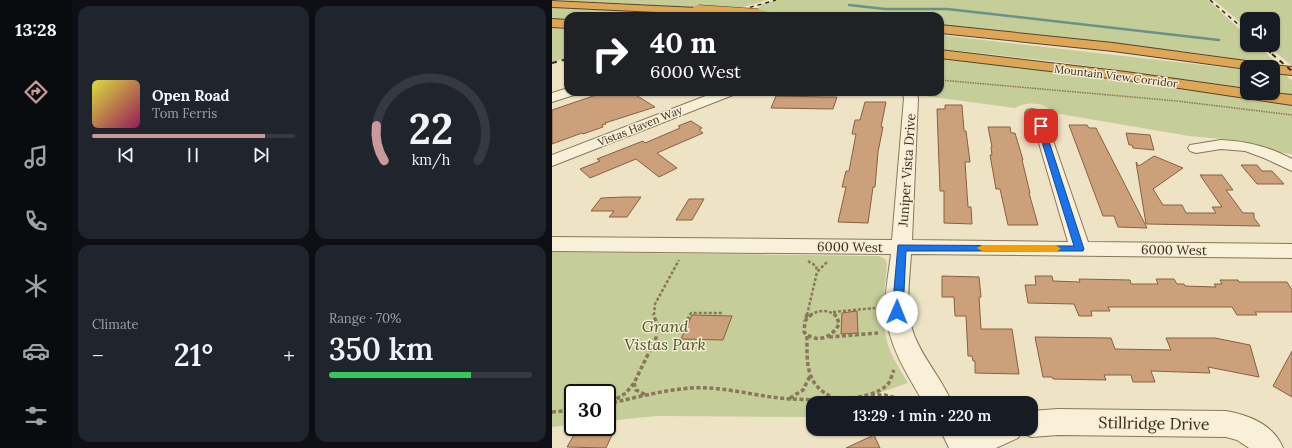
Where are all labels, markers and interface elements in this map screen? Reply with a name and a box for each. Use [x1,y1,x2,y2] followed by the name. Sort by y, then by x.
[1240,12,1280,100] map controls
[1240,12,1280,52] button: sound
[15,18,57,41] text: 13:28
[650,25,716,61] text: 40 m
[584,28,636,80] icon: right
[650,60,741,83] text: 6000 West
[1240,60,1280,100] button: layers
[1053,61,1179,91] street label: Mountain View Corridor
[22,78,50,106] icon: directions
[152,86,230,105] text: Open Road
[408,101,453,154] text: 22
[595,103,685,150] street label: Vistas Haven Way
[152,105,217,122] text: Tom Ferris
[1024,109,1058,143] pin
[894,113,919,228] street label: Juniper Vista Drive
[1030,115,1052,137] icon: arrive
[22,143,50,171] icon: music
[115,144,137,166] icon: previous
[182,144,204,166] icon: pause
[250,144,272,166] icon: next
[411,150,450,169] text: km/h
[22,207,50,235] icon: phone
[817,238,883,256] street label: 6000 West
[1141,241,1207,259] street label: 6000 West
[22,272,50,300] icon: climate
[876,291,918,333] position arrow
[329,310,401,327] text: Range · 70%
[92,316,139,333] text: Climate
[624,316,706,354] park label: Grand Vistas Park
[329,330,433,368] text: 350 km
[174,336,213,374] text: 21°
[22,337,50,365] icon: car
[92,341,104,369] text: −
[283,341,295,369] text: +
[564,384,616,436] speed limit sign: 30
[22,402,50,430] icon: filters
[853,406,991,425] text: 13:29 · 1 min · 220 m
[1098,412,1210,434] street label: Stillridge Drive

